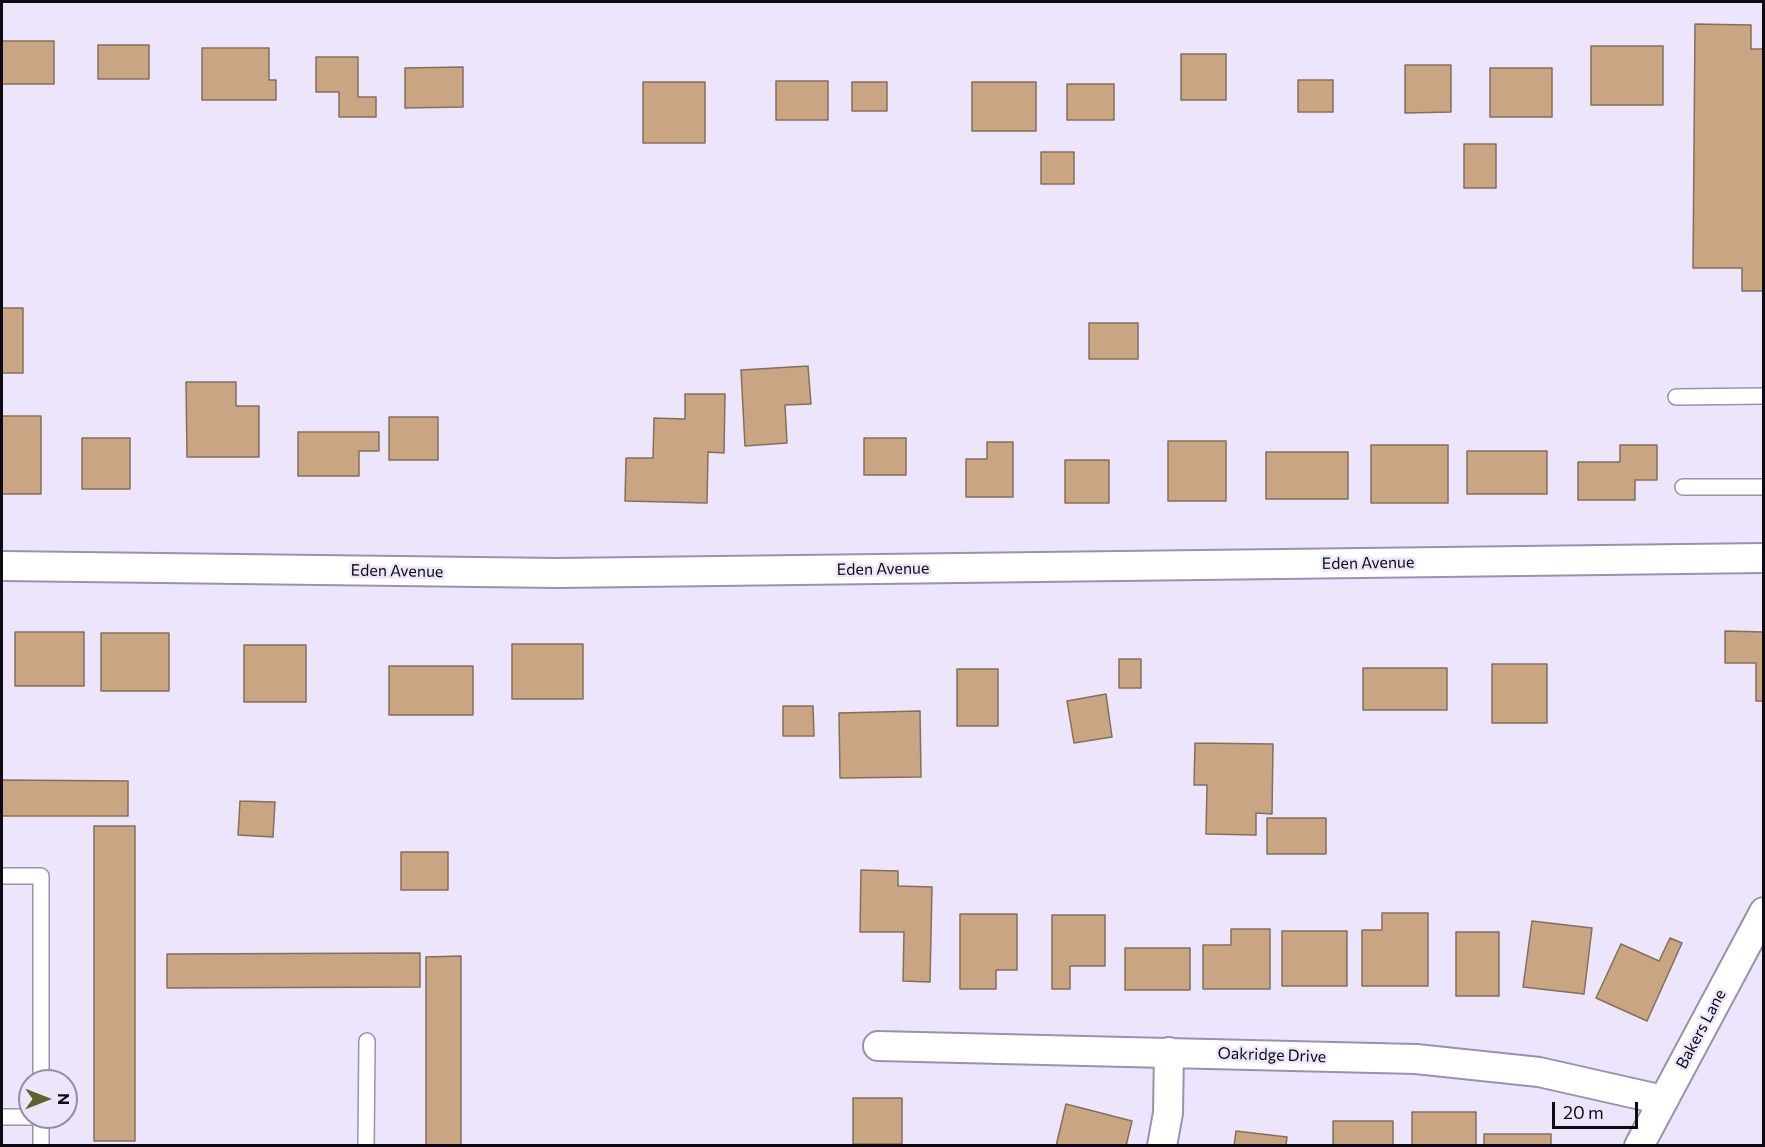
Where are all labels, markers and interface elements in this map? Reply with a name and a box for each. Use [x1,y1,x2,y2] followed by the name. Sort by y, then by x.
[1321,553,1415,573] street label: Eden Avenue
[836,559,930,579] street label: Eden Avenue
[350,561,444,581] street label: Eden Avenue
[1672,986,1730,1072] street label: Bakers Lane
[1217,1044,1327,1066] street label: Oakridge Drive
[18,1069,78,1129] north arrow
[1555,1090,1640,1128] scale bar
[55,1093,74,1105] text: N
[1563,1101,1604,1123] text: 20 m

